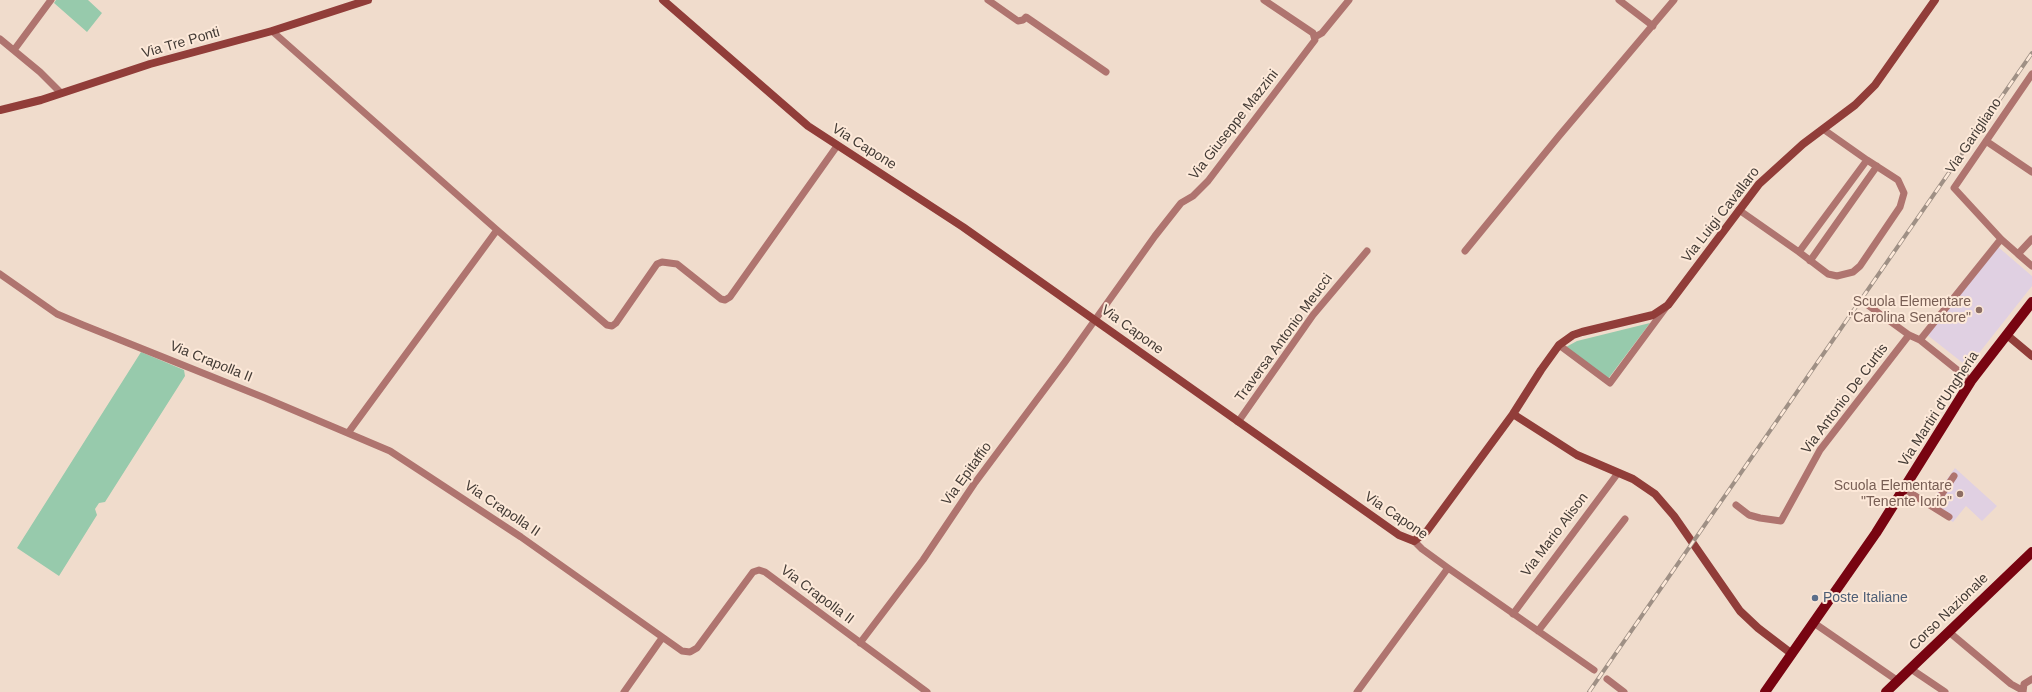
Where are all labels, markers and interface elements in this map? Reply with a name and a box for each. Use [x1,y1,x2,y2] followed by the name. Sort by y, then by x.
[140,24,222,62] street label: Via Tre Ponti
[1186,67,1282,183] street label: Via Giuseppe Mazzini
[1943,95,2005,177] street label: Via Garigliano
[829,121,899,173] street label: Via Capone
[1679,164,1763,266] street label: Via Luigi Cavallaro
[1232,271,1336,405] street label: Traversa Antonio Meucci
[1848,294,1971,326] place label: Scuola Elementare "Carolina Senatore"
[1098,302,1166,358] street label: Via Capone
[1974,305,1984,315] marker: Scuola Elementare "Carolina Senatore"
[167,338,255,386] street label: Via Crapolla II
[1798,341,1892,457] street label: Via Antonio De Curtis
[1895,348,1983,470] street label: Via Martiri d'Ungheria
[938,439,996,509] street label: Via Epitaffio
[461,478,543,540] street label: Via Crapolla II
[1834,478,1952,510] place label: Scuola Elementare "Tenente Iorio"
[1361,489,1431,543] street label: Via Capone
[1955,489,1965,499] marker: Scuola Elementare "Tenente Iorio"
[1518,490,1592,580] street label: Via Mario Alison
[777,562,857,628] street label: Via Crapolla II
[1906,570,1992,654] street label: Corso Nazionale
[1823,590,1908,606] place label: Poste Italiane
[1810,593,1820,603] marker: Poste Italiane

